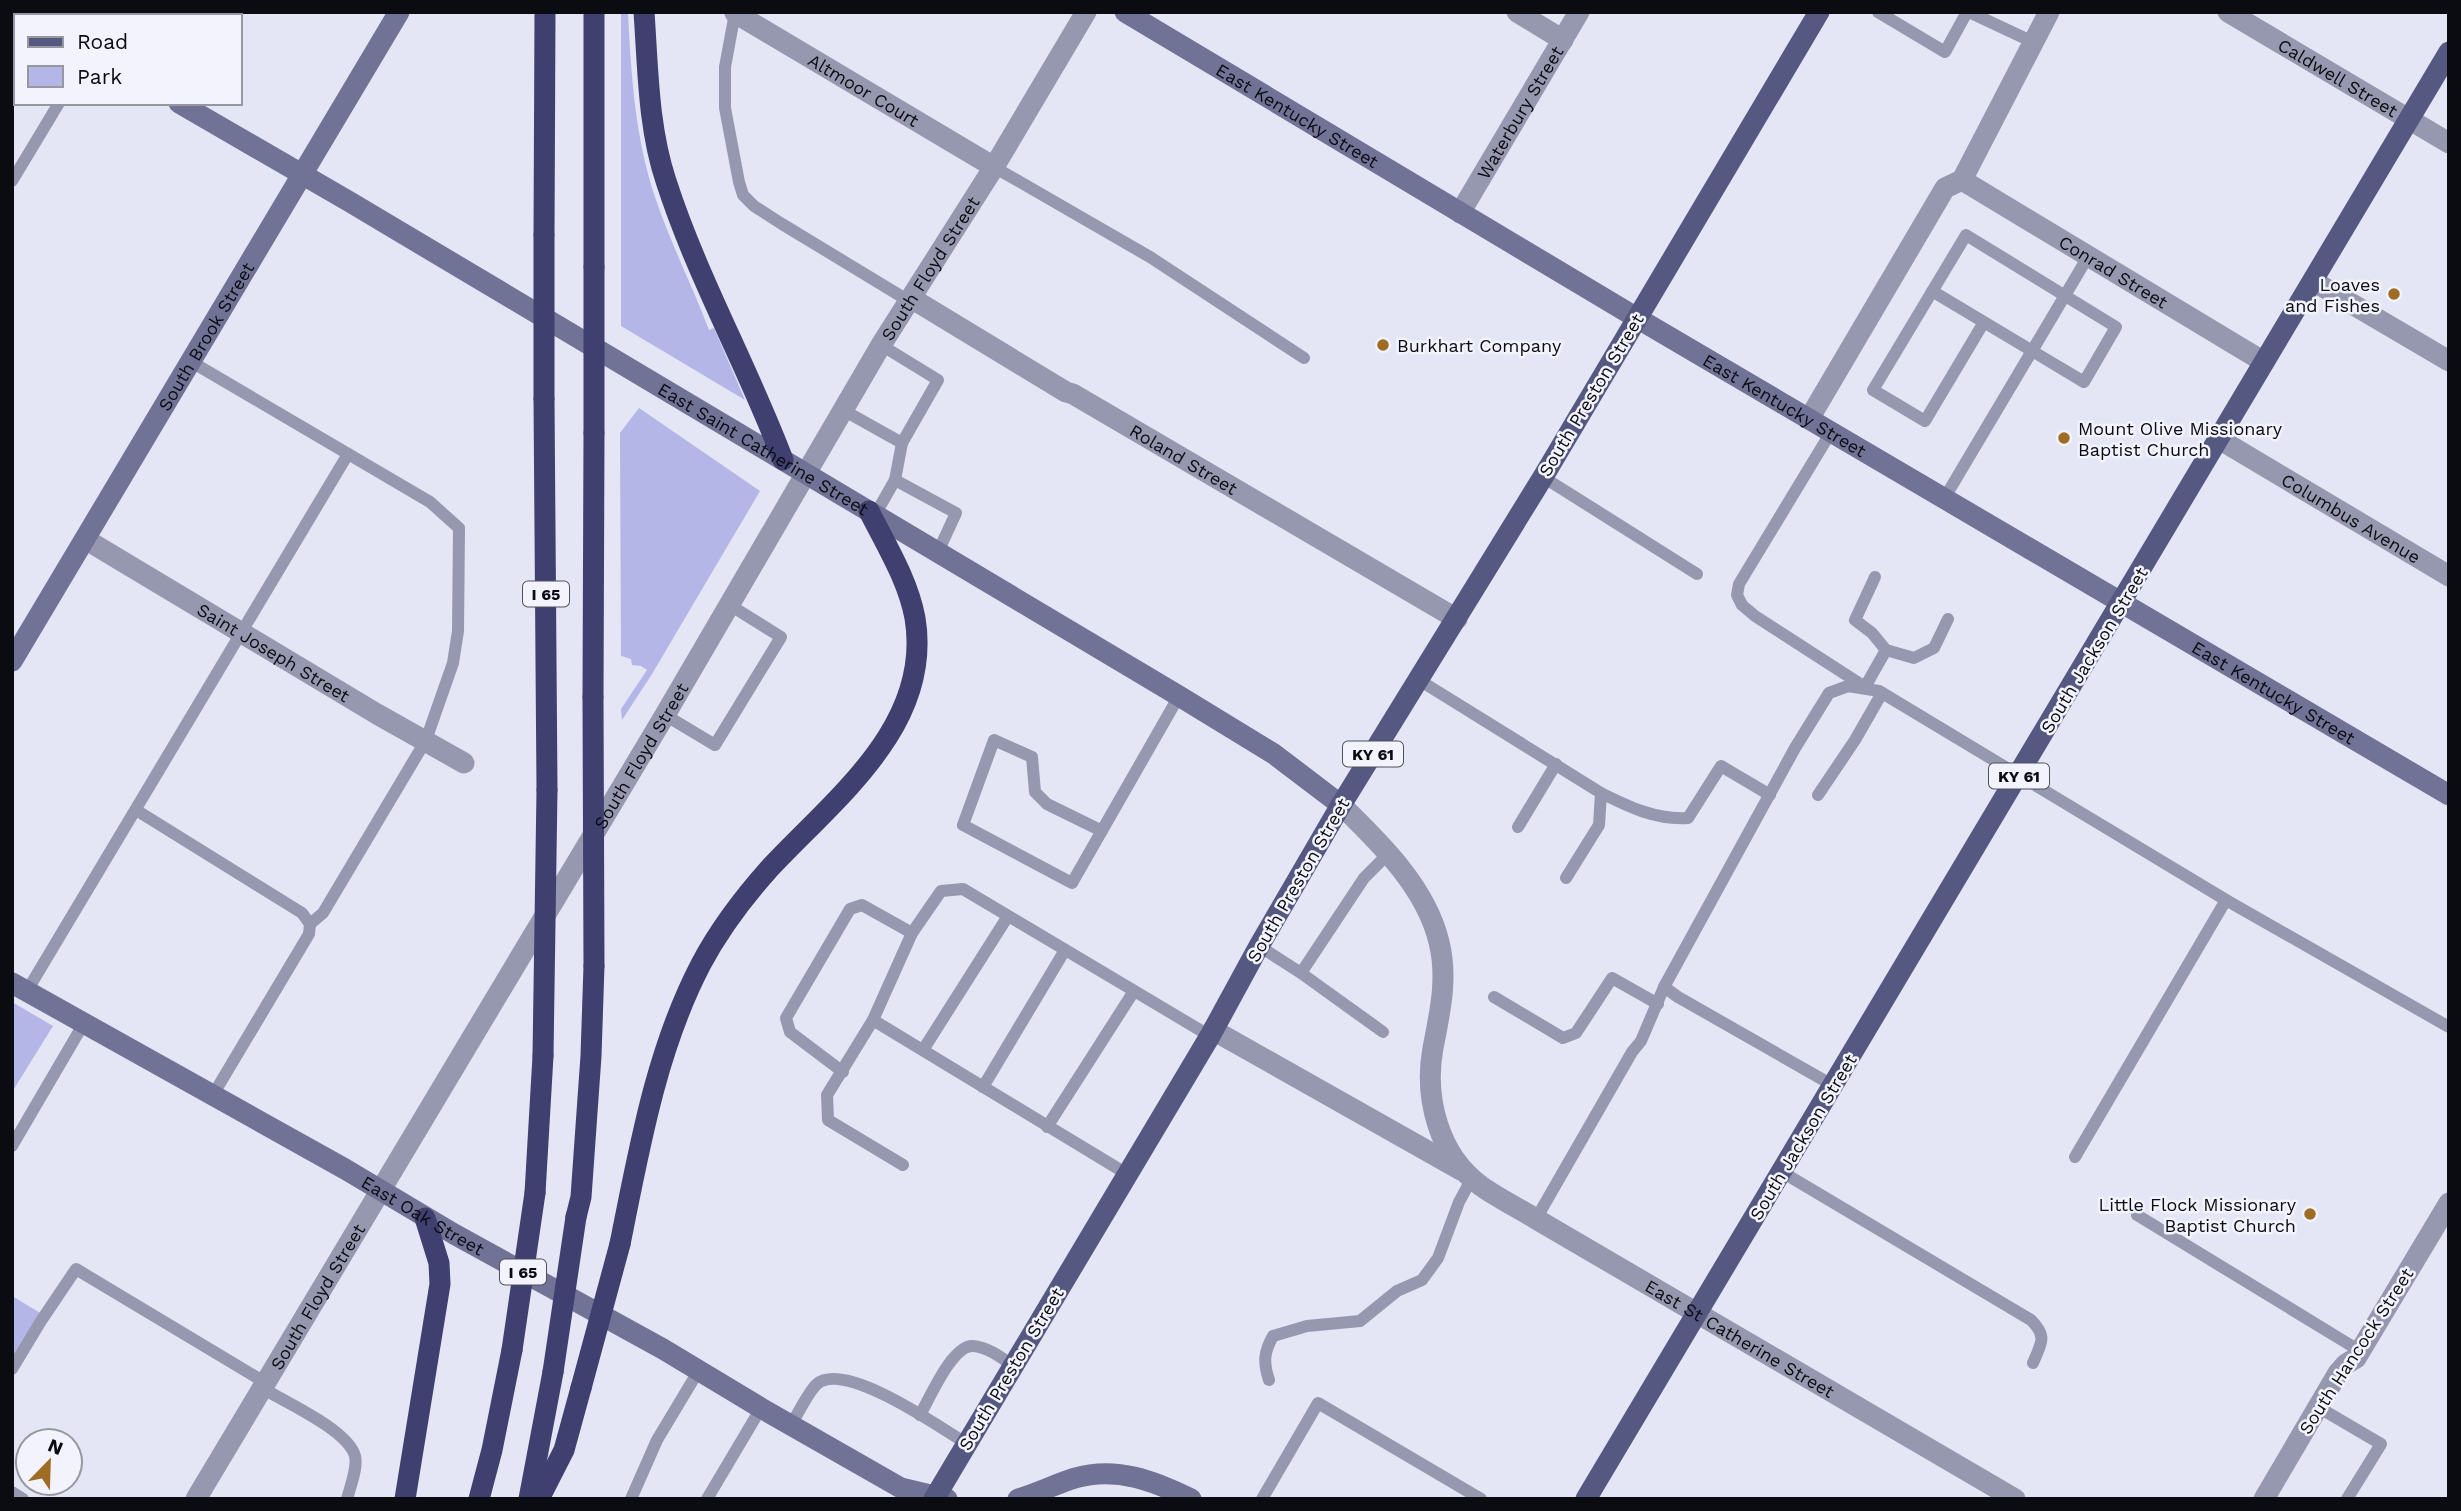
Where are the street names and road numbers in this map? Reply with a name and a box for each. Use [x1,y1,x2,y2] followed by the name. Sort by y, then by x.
[2275,34,2402,121] street label: Caldwell Street
[1472,42,1567,182] street label: Waterbury Street
[805,49,923,131] street label: Altmoor Court
[1213,59,1383,172] street label: East Kentucky Street
[876,192,983,344] street label: South Floyd Street
[2055,231,2172,312] street label: Conrad Street
[153,258,258,414] street label: South Brook Street
[1534,309,1648,480] street label: South Preston Street
[1700,349,1871,461] street label: East Kentucky Street
[655,378,873,519] street label: East Saint Catherine Street
[1126,419,1242,499] street label: Roland Street
[2278,468,2425,567] street label: Columbus Avenue
[2036,563,2152,737] street label: South Jackson Street
[523,582,569,607] road number: I 65
[194,598,354,706] street label: Saint Joseph Street
[2188,636,2359,748] street label: East Kentucky Street
[589,679,692,833] street label: South Floyd Street
[1343,741,1403,766] road number: KY 61
[1989,764,2049,789] road number: KY 61
[1242,794,1354,966] street label: South Preston Street
[1745,1050,1861,1224] street label: South Jackson Street
[358,1171,488,1259] street label: East Oak Street
[265,1219,369,1373] street label: South Floyd Street
[500,1260,546,1284] road number: I 65
[2294,1264,2418,1438] street label: South Hancock Street
[1642,1275,1839,1402] street label: East St Catherine Street
[954,1283,1068,1454] street label: South Preston Street

